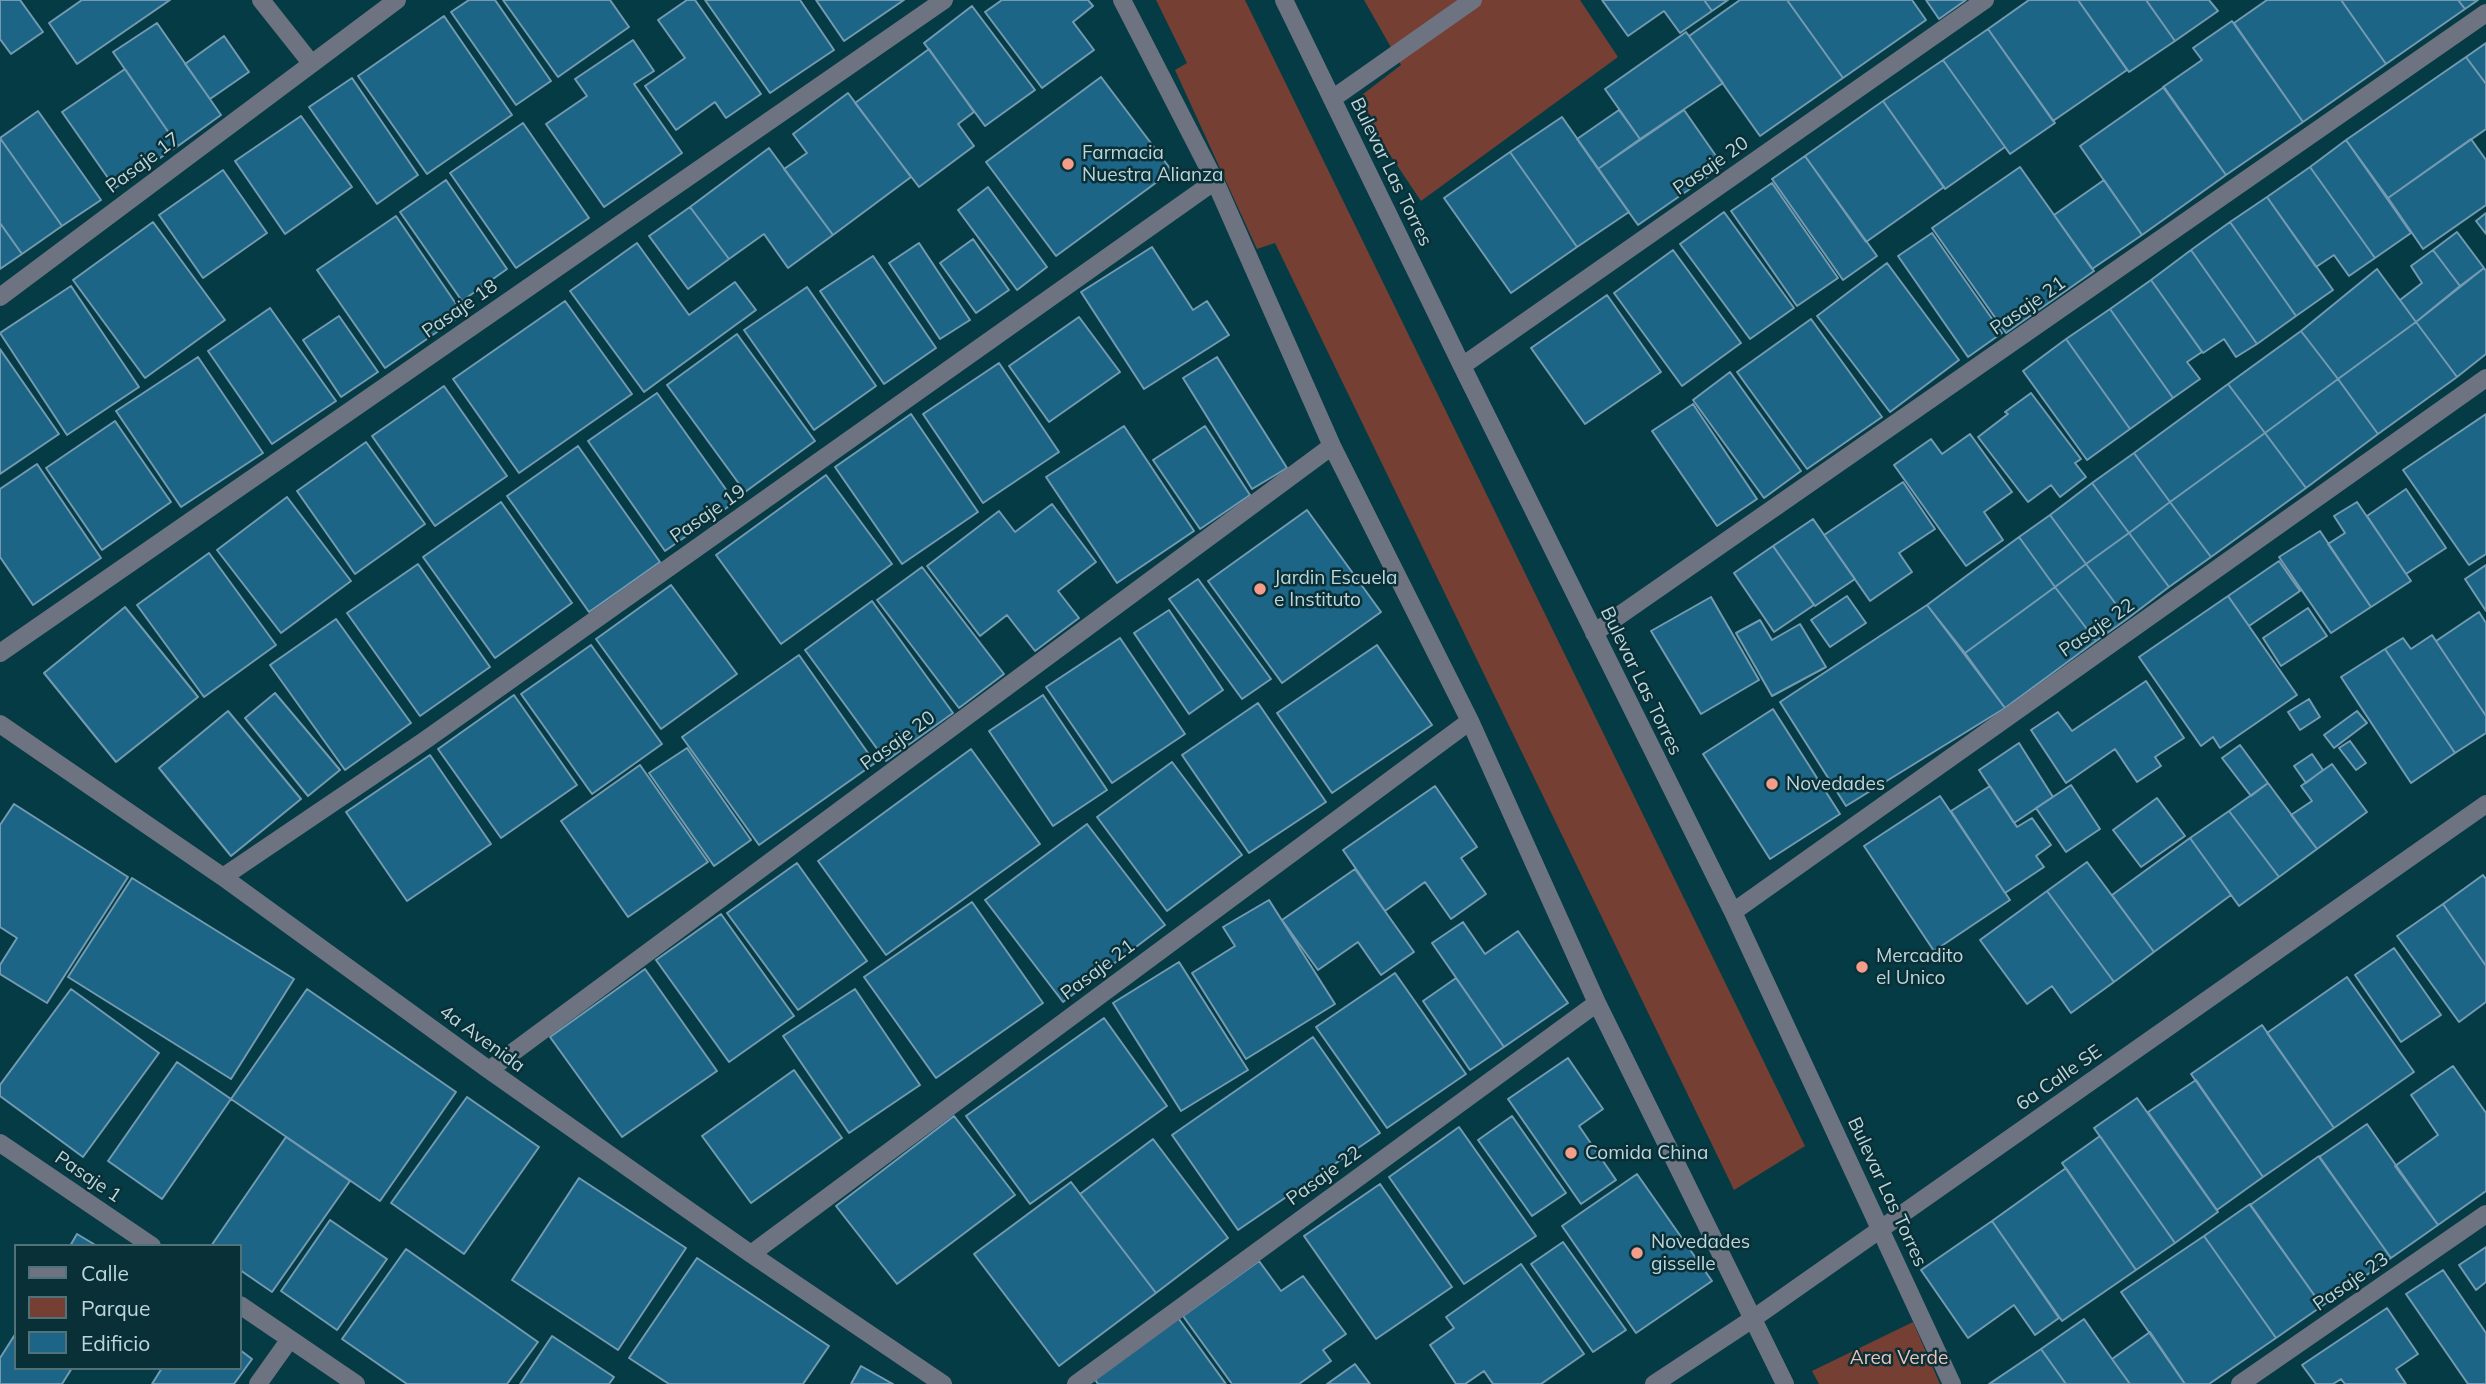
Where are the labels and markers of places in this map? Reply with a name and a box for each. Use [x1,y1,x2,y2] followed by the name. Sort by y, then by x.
[1082,142,1223,186] place label: Farmacia Nuestra Alianza
[1060,156,1076,172] marker: Farmacia Nuestra Alianza
[1274,567,1398,611] place label: Jardin Escuela e Instituto
[1252,581,1268,597] marker: Jardin Escuela e Instituto
[1786,773,1885,795] place label: Novedades
[1764,776,1780,792] marker: Novedades
[1876,945,1963,989] place label: Mercadito el Unico
[1854,959,1870,975] marker: Mercadito el Unico
[1585,1142,1708,1164] place label: Comida China
[1563,1145,1579,1161] marker: Comida China
[1651,1231,1750,1275] place label: Novedades gisselle
[1629,1245,1645,1261] marker: Novedades gisselle

